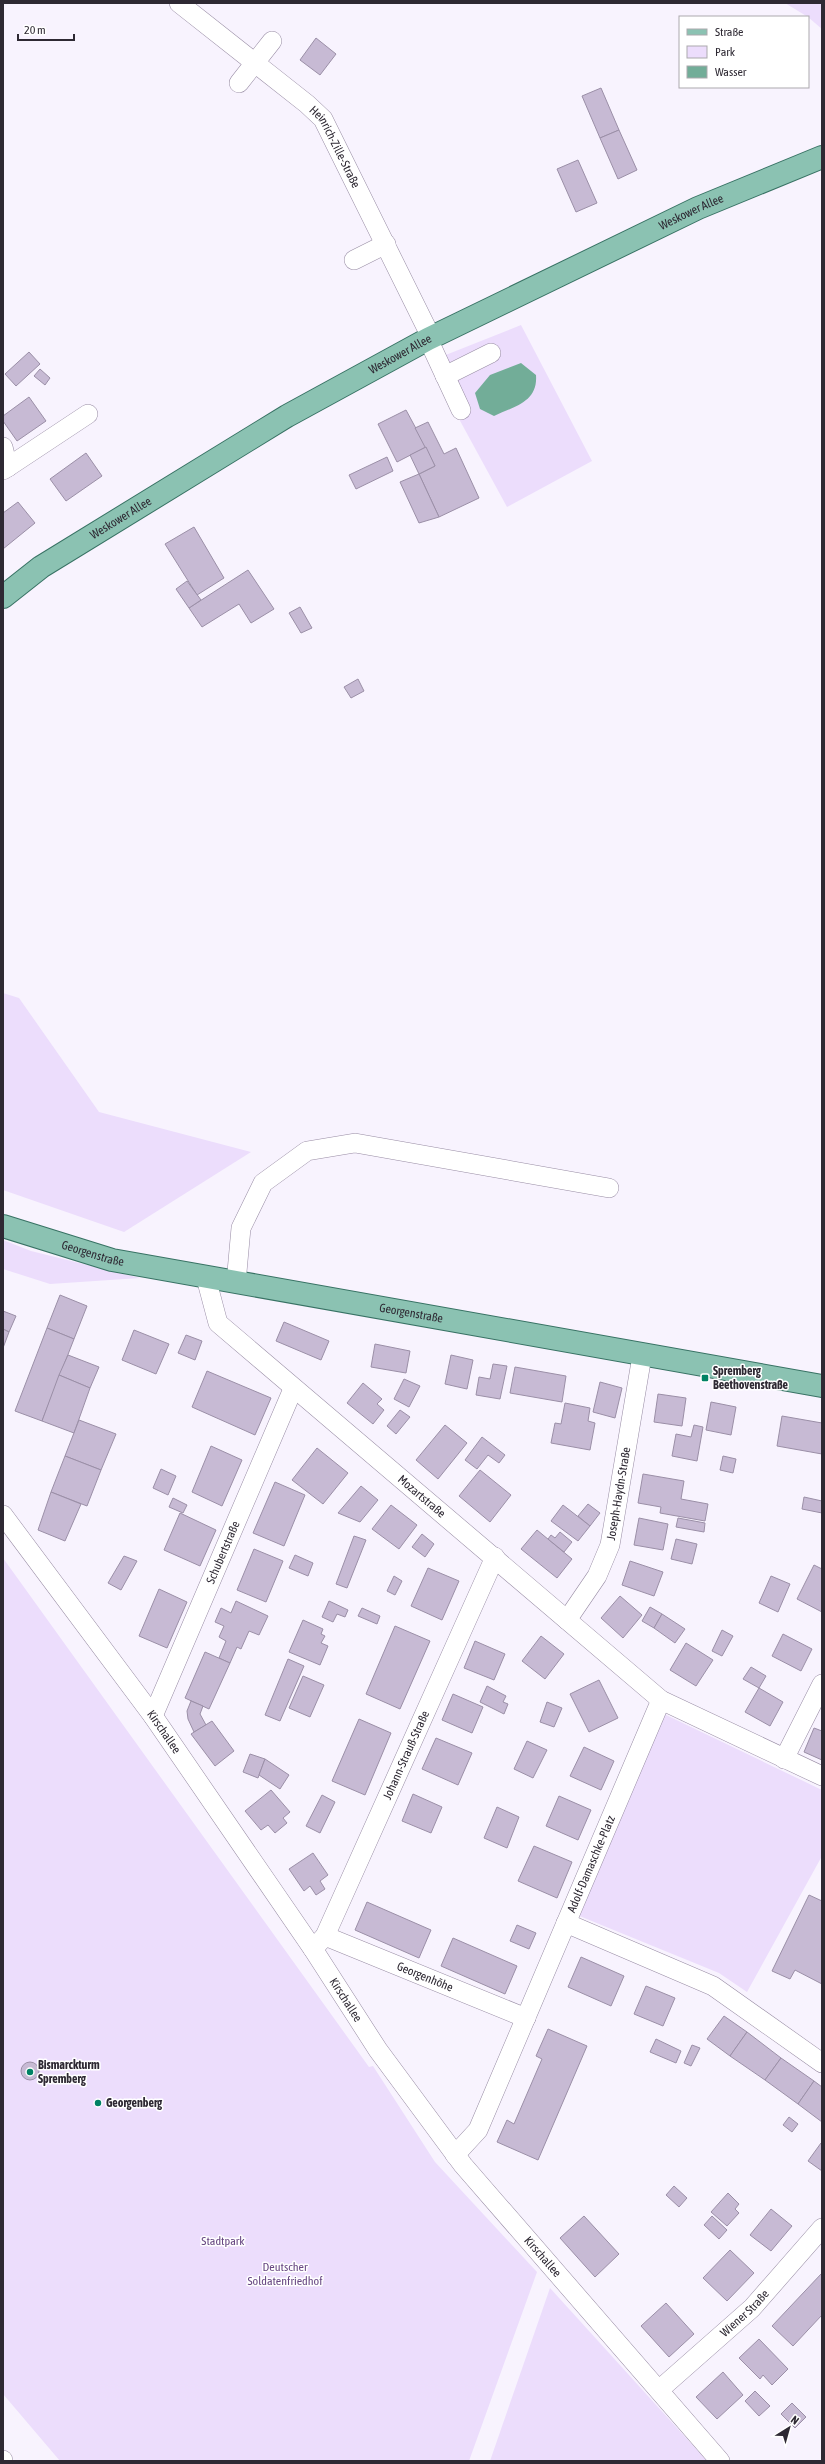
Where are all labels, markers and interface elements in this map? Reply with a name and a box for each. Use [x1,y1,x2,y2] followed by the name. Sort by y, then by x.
[18,16,74,42] scale bar
[679,16,809,88] legend
[24,23,46,37] text: 20 m
[715,25,743,39] text: Straße
[715,45,736,59] text: Park
[715,65,747,79] text: Wasser
[307,103,363,190] street label: Heinrich-Zille-Straße
[657,191,725,233] street label: Weskower Allee
[366,331,434,377] street label: Weskower Allee
[88,494,154,542] street label: Weskower Allee
[60,1238,125,1269] street label: Georgenstraße
[378,1301,444,1326] street label: Georgenstraße
[713,1364,789,1392] place label: Spremberg Beethovenstraße
[700,1373,710,1383] marker: Spremberg Beethovenstraße
[604,1446,633,1541] street label: Joseph-Haydn-Straße
[395,1472,448,1520] street label: Mozartstraße
[203,1519,243,1586] street label: Schubertstraße
[144,1707,184,1756] street label: Kirschallee
[380,1708,432,1802] street label: Johann-Strauß-Straße
[564,1813,618,1915] street label: Adolf-Damaschke-Platz
[395,1959,455,1995] street label: Georgenhöhe
[327,1975,365,2024] street label: Kirschallee
[38,2058,100,2086] place label: Bismarckturm Spremberg
[25,2067,35,2077] marker: Bismarckturm Spremberg
[106,2096,163,2110] place label: Georgenberg
[93,2098,103,2108] marker: Georgenberg
[521,2233,564,2280] street label: Kirschallee
[201,2234,245,2248] park label: Stadtpark
[247,2260,323,2288] park label: Deutscher Soldatenfriedhof
[717,2287,772,2340] street label: Wiener Straße
[769,2408,809,2448] north arrow
[789,2413,801,2427] text: N

